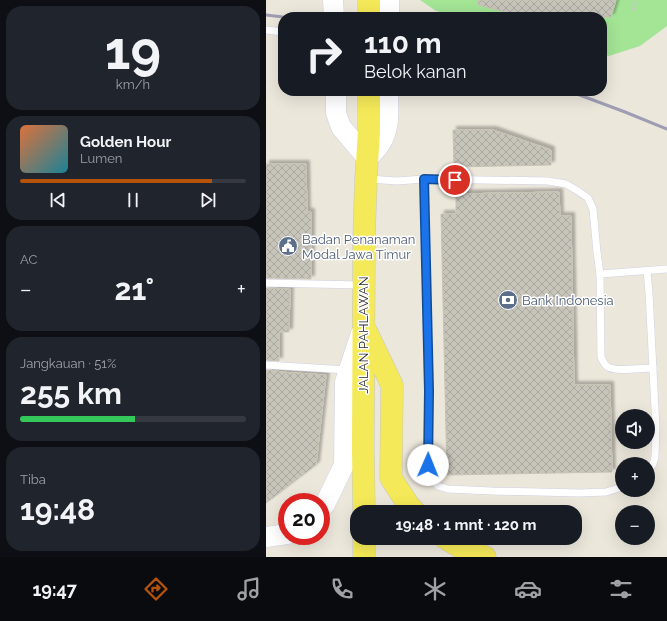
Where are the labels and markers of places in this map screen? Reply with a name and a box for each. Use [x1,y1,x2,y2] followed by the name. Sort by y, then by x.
[438,163,472,197] pin
[302,232,415,262] place label: Badan Penanaman Modal Jawa Timur
[277,235,299,257] public building icon: Badan Penanaman Modal Jawa Timur
[497,289,519,311] bank icon: Bank Indonesia
[522,293,614,308] place label: Bank Indonesia

